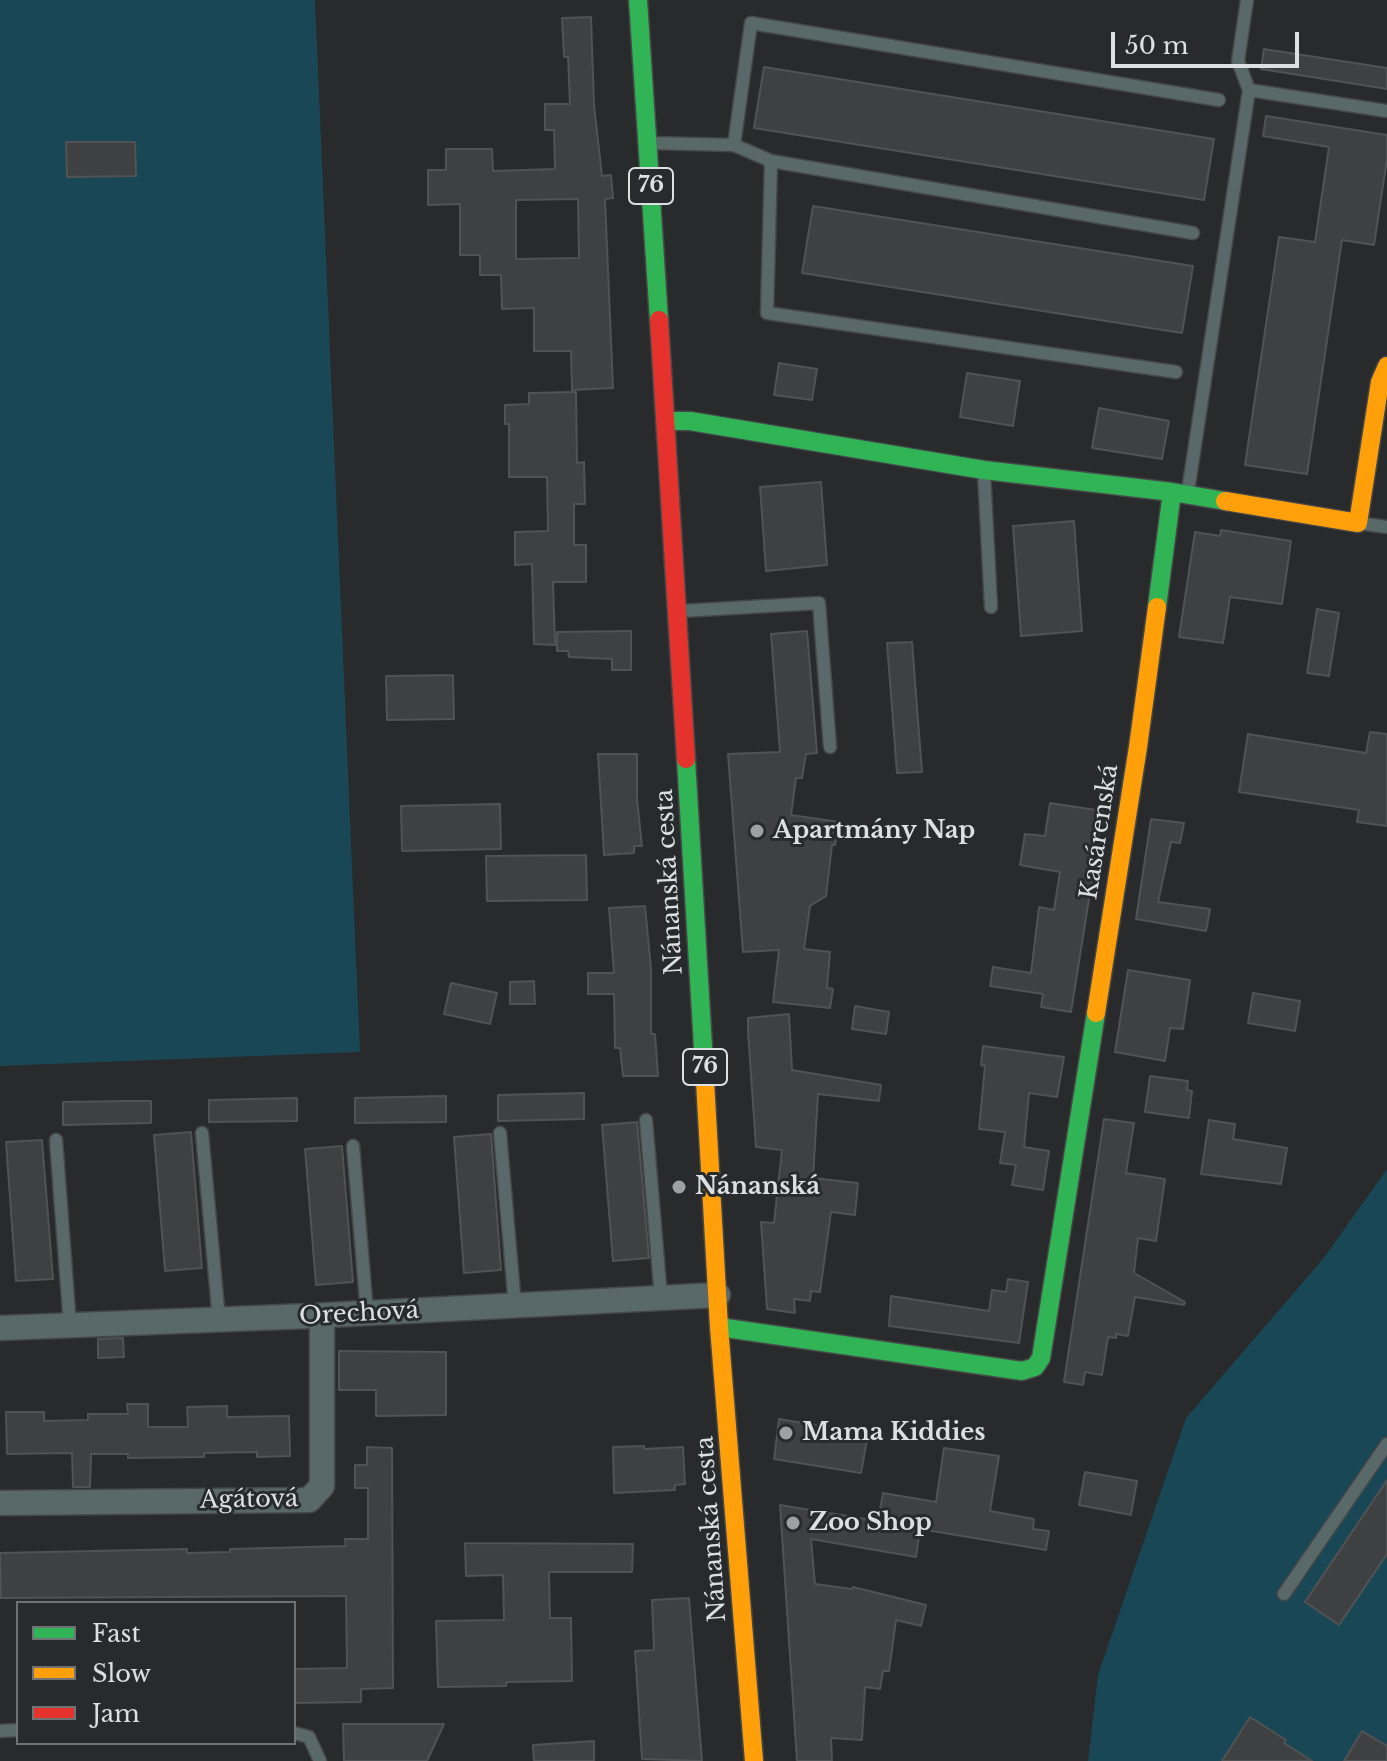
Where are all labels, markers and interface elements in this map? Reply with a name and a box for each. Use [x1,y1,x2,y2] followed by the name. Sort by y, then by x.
[1115,16,1303,66] scale bar
[1125,31,1188,60] text: 50 m
[629,168,673,204] road number: 76
[1075,762,1125,902] street label: Kasárenská
[651,788,689,976] street label: Nánanská cesta
[773,817,975,845] place label: Apartmány Nap
[748,822,766,840] marker: Apartmány Nap
[683,1049,727,1085] road number: 76
[695,1173,820,1201] place label: Nánanská
[670,1178,688,1196] marker: Nánanská
[298,1296,420,1332] street label: Orechová
[802,1419,986,1447] place label: Mama Kiddies
[777,1424,795,1442] marker: Mama Kiddies
[691,1435,733,1623] street label: Nánanská cesta
[200,1485,298,1515] street label: Agátová
[809,1509,932,1537] place label: Zoo Shop
[784,1514,802,1532] marker: Zoo Shop
[16,1601,296,1745] legend
[92,1619,140,1648] text: Fast
[92,1659,151,1688] text: Slow
[92,1699,140,1728] text: Jam

